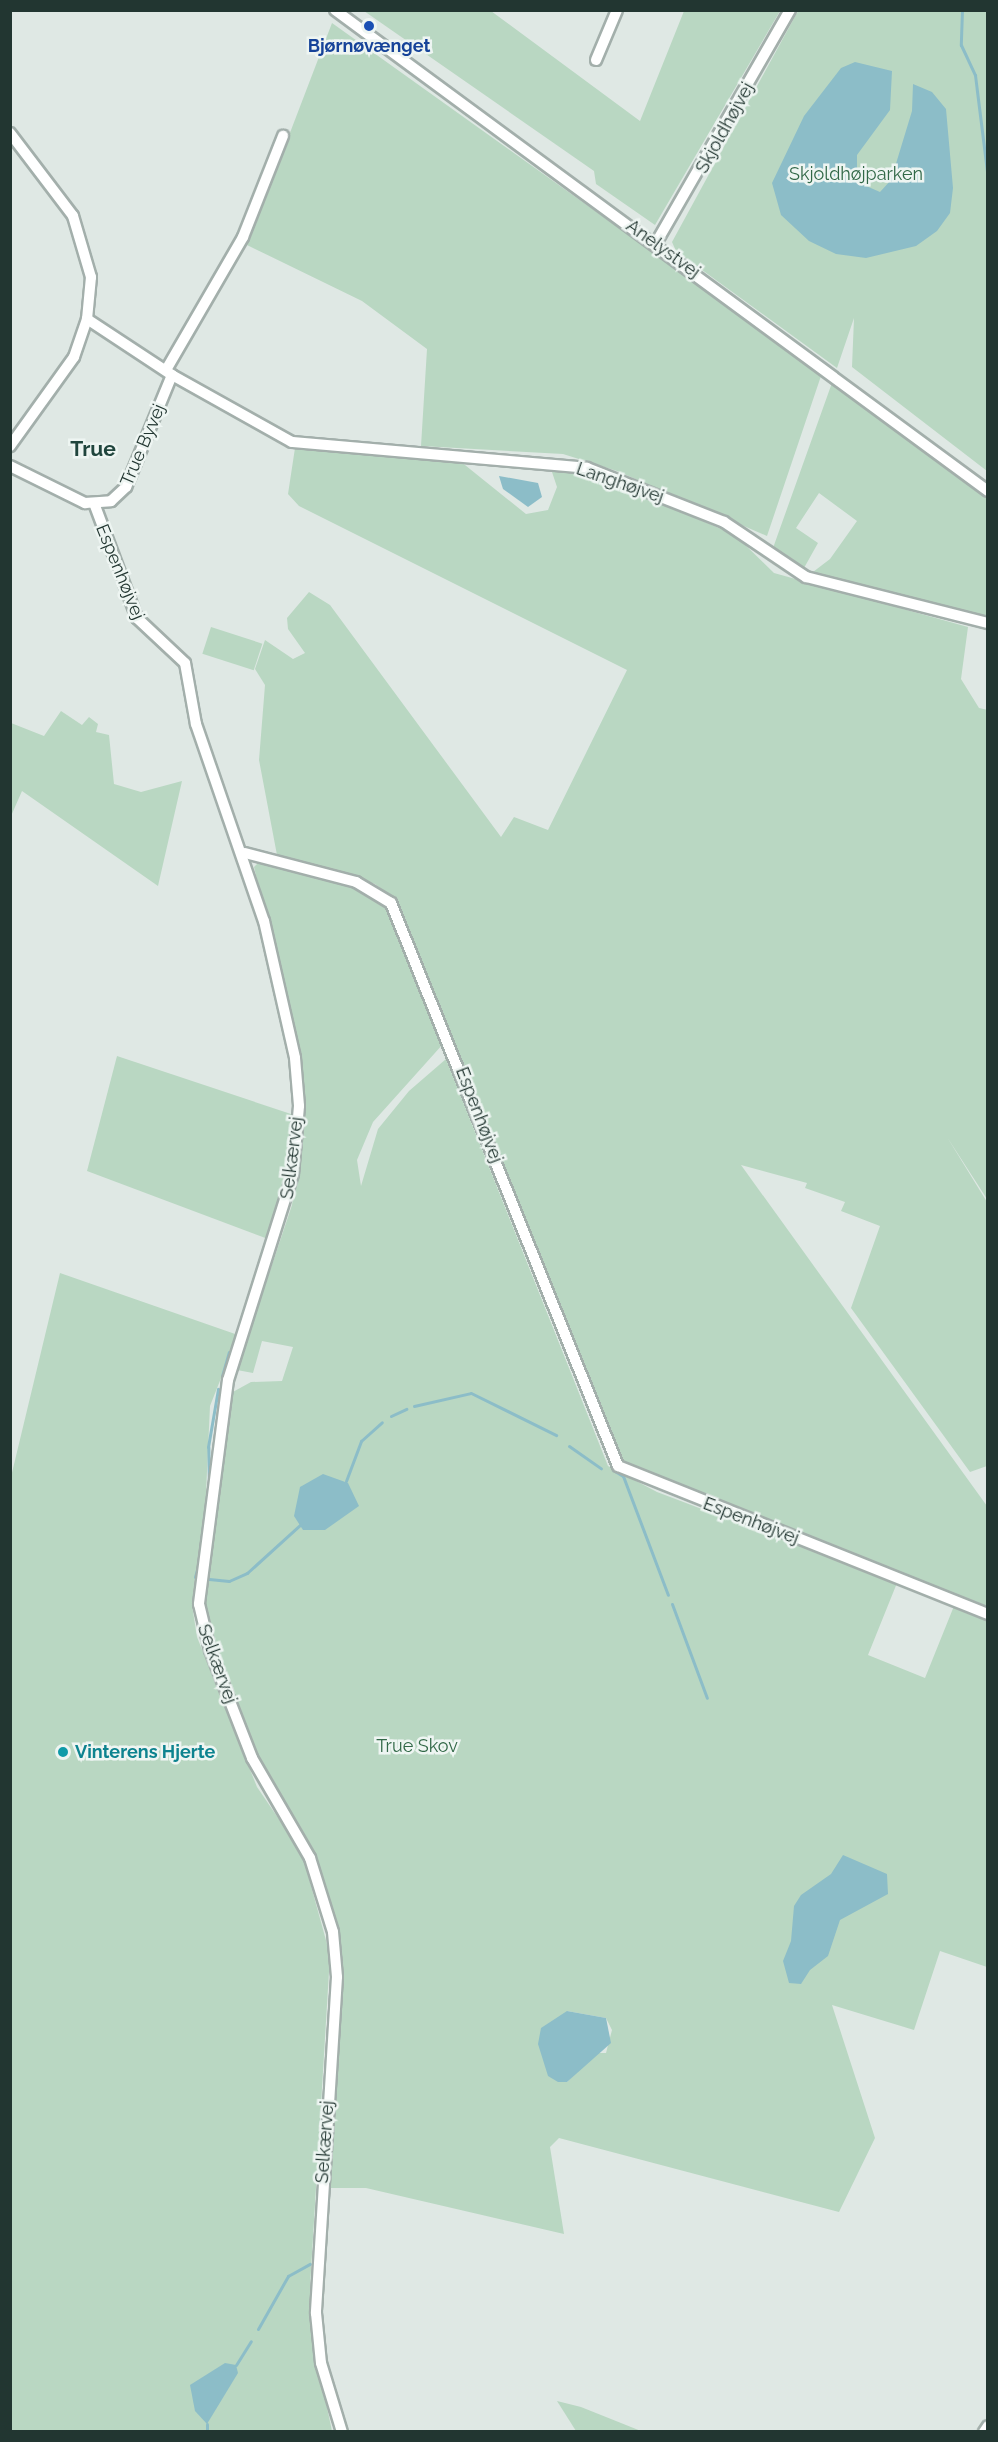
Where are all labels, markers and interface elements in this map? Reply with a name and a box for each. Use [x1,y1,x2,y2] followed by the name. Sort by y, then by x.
[362,19,376,33] marker: Bjørnøvænget
[308,35,430,57] place label: Bjørnøvænget
[691,79,759,177] street label: Skjoldhøjvej
[789,163,923,185] park label: Skjoldhøjparken
[622,215,704,283] street label: Anelystvej
[116,401,170,489] street label: True Byvej
[70,436,116,462] district label: True
[573,458,667,508] street label: Langhøjvej
[91,521,149,623] street label: Espenhøjvej
[451,1064,507,1166] street label: Espenhøjvej
[276,1116,308,1200] street label: Selkærvej
[700,1493,802,1549] street label: Espenhøjvej
[193,1621,241,1707] street label: Selkærvej
[376,1735,458,1757] park label: True Skov
[75,1741,215,1763] place label: Vinterens Hjerte
[56,1745,70,1759] marker: Vinterens Hjerte
[311,2100,339,2184] street label: Selkærvej

